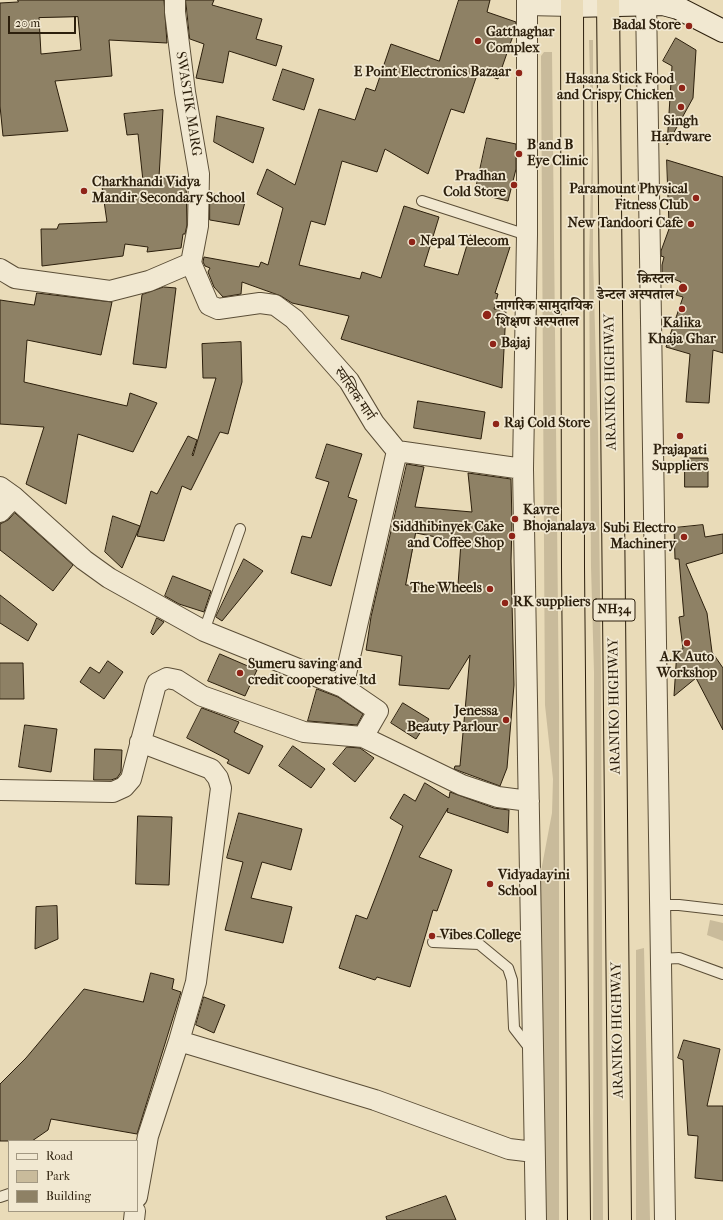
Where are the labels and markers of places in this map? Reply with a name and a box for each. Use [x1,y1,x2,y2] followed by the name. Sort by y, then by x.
[612,18,681,34] place label: Badal Store
[684,21,694,31] marker: Badal Store
[486,25,554,58] place label: Gatthaghar Complex
[473,36,483,46] marker: Gatthaghar Complex
[354,65,511,81] place label: E Point Electronics Bazaar
[514,68,524,78] marker: E Point Electronics Bazaar
[557,72,674,104] place label: Hasana Stick Food and Crispy Chicken
[677,83,687,93] marker: Hasana Stick Food and Crispy Chicken
[676,102,686,112] marker: Singh Hardware
[651,114,711,146] place label: Singh Hardware
[527,138,588,170] place label: B and B Eye Clinic
[514,149,524,159] marker: B and B Eye Clinic
[443,169,506,202] place label: Pradhan Cold Store
[92,175,245,208] place label: Charkhandi Vidya Mandir Secondary School
[509,180,519,190] marker: Pradhan Cold Store
[569,182,688,214] place label: Paramount Physical Fitness Club
[79,186,89,196] marker: Charkhandi Vidya Mandir Secondary School
[691,193,701,203] marker: Paramount Physical Fitness Club
[568,216,683,232] place label: New Tandoori Cafe
[686,219,696,229] marker: New Tandoori Cafe
[420,234,509,250] place label: Nepal Telecom
[407,237,417,247] marker: Nepal Telecom
[597,272,674,304] place label: क्रिस्टल डेन्टल अस्पताल
[677,282,689,294] marker: क्रिस्टल डेन्टल अस्पताल
[496,299,593,332] place label: नागरिक सामुदायिक शिक्षण अस्पताल
[677,304,687,314] marker: Kalika Khaja Ghar
[481,309,493,321] marker: नागरिक सामुदायिक शिक्षण अस्पताल
[648,316,716,348] place label: Kalika Khaja Ghar
[501,336,530,352] place label: Bajaj
[488,339,498,349] marker: Bajaj
[504,416,590,432] place label: Raj Cold Store
[491,419,501,429] marker: Raj Cold Store
[675,431,685,441] marker: Prajapati Suppliers
[652,443,708,476] place label: Prajapati Suppliers
[523,503,595,536] place label: Kavre Bhojanalaya
[510,514,520,524] marker: Kavre Bhojanalaya
[393,520,504,552] place label: Siddhibinyek Cake and Coffee Shop
[603,521,676,554] place label: Subi Electro Machinery
[507,531,517,541] marker: Siddhibinyek Cake and Coffee Shop
[679,532,689,542] marker: Subi Electro Machinery
[410,581,482,597] place label: The Wheels
[485,584,495,594] marker: The Wheels
[513,595,590,611] place label: RK suppliers
[500,598,510,608] marker: RK suppliers
[682,638,692,648] marker: A.K Auto Workshop
[657,650,717,682] place label: A.K Auto Workshop
[248,657,376,690] place label: Sumeru saving and credit cooperative ltd
[235,668,245,678] marker: Sumeru saving and credit cooperative ltd
[407,704,498,736] place label: Jenessa Beauty Parlour
[501,715,511,725] marker: Jenessa Beauty Parlour
[498,868,570,900] place label: Vidyadayini School
[485,879,495,889] marker: Vidyadayini School
[440,928,521,944] place label: Vibes College
[427,931,437,941] marker: Vibes College

